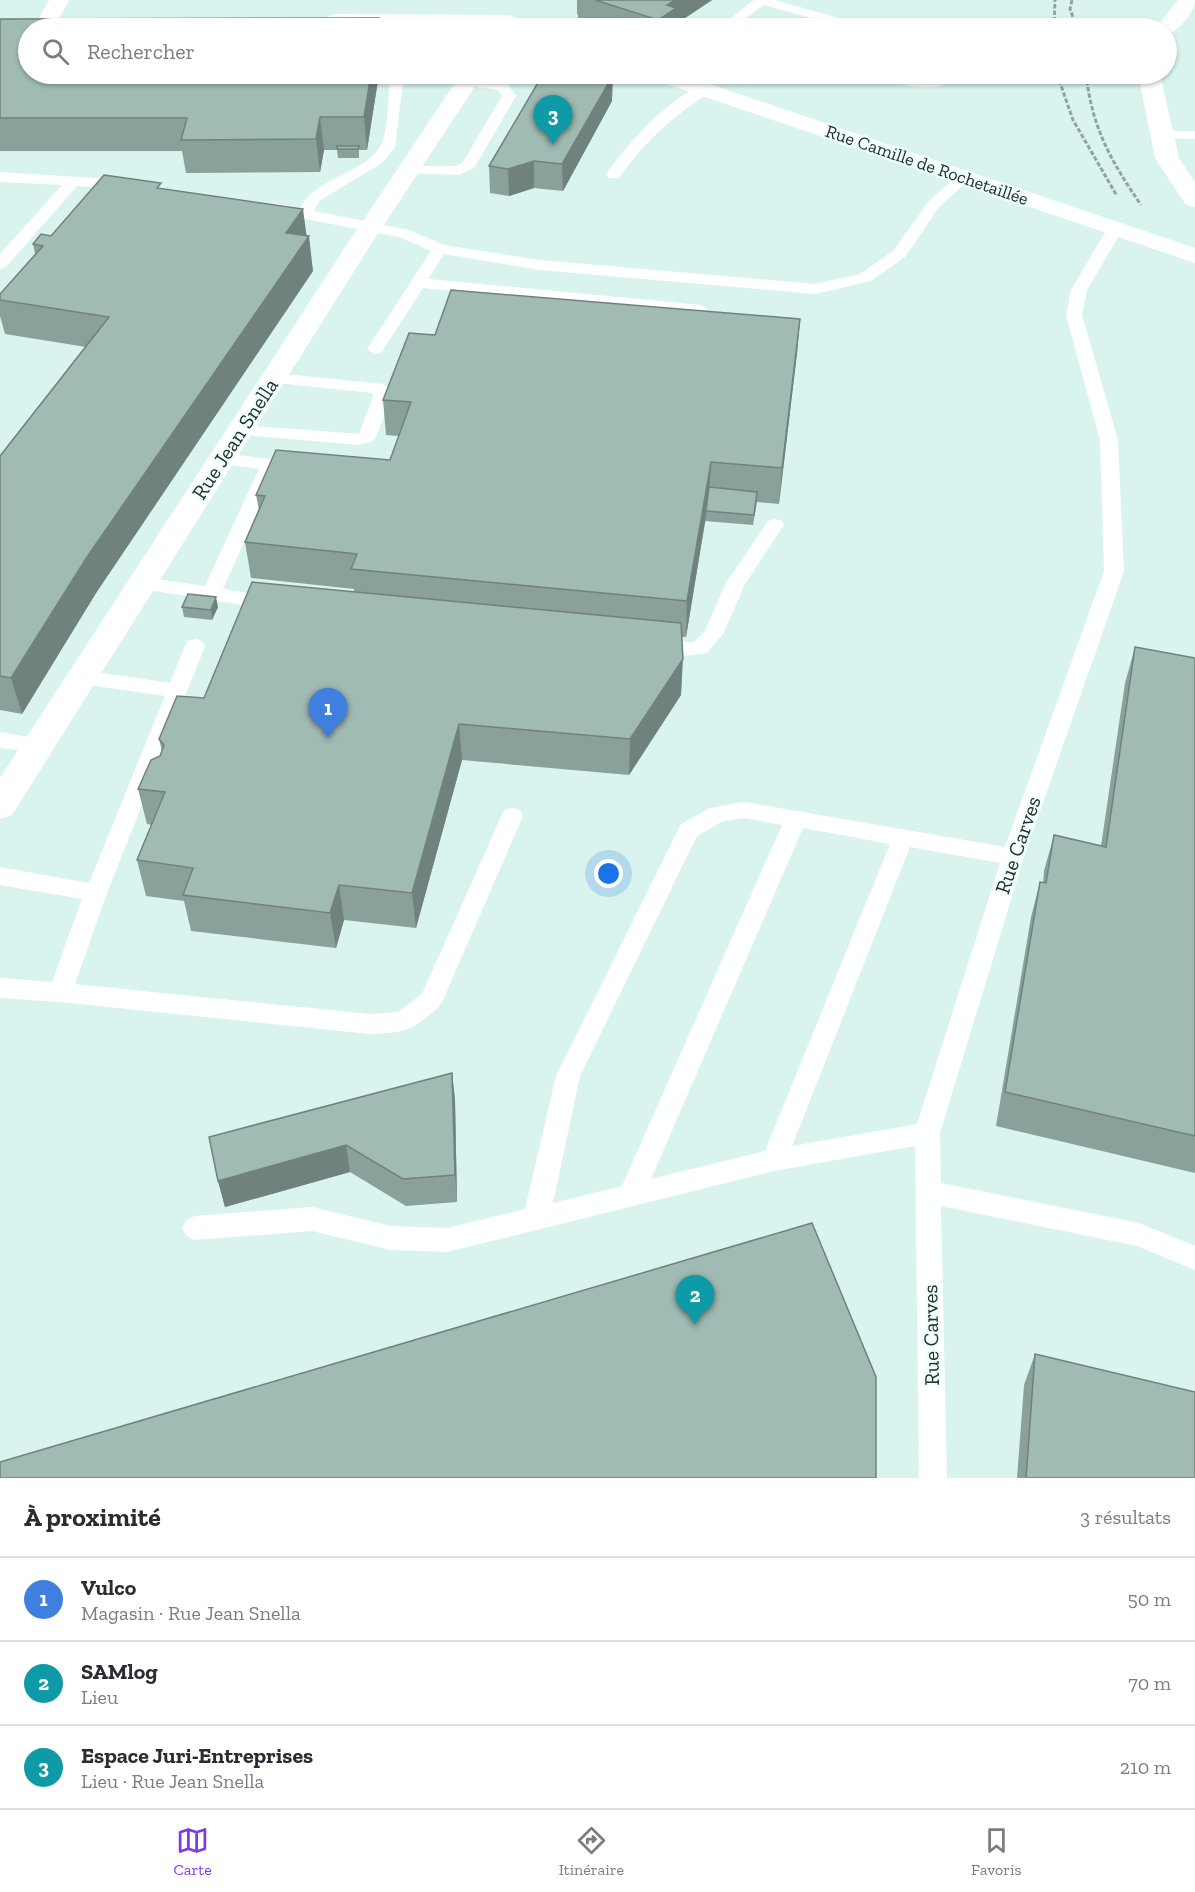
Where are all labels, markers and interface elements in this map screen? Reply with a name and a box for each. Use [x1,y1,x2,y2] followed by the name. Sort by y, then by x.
[18,18,1177,84] search box
[39,35,72,68] icon: search
[87,38,195,65] text: Rechercher
[534,96,572,145] pin: 3
[823,120,1031,210] street label: Rue Camille de Rochetaillée
[186,374,283,504] street label: Rue Jean Snella
[308,688,348,738] pin: 1
[989,793,1046,897] street label: Rue Carves
[594,859,623,888] your location
[676,1276,714,1325] pin: 2
[917,1284,944,1386] street label: Rue Carves
[24,1501,161,1533] text: À proximité
[1080,1505,1171,1529] text: 3 résultats
[81,1574,136,1601] text: Vulco
[39,1587,48,1611] text: 1
[1127,1587,1171,1611] text: 50 m
[81,1601,301,1625] text: Magasin · Rue Jean Snella
[81,1658,158,1685] text: SAMlog
[38,1671,49,1695] text: 2
[1128,1671,1171,1695] text: 70 m
[81,1685,118,1709] text: Lieu
[81,1742,313,1769] text: Espace Juri-Entreprises
[38,1755,49,1779] text: 3
[1120,1755,1171,1779] text: 210 m
[81,1769,264,1793] text: Lieu · Rue Jean Snella
[174,1824,212,1879] tab: Carte
[559,1824,624,1879] tab: Itinéraire
[971,1824,1021,1879] tab: Favoris

